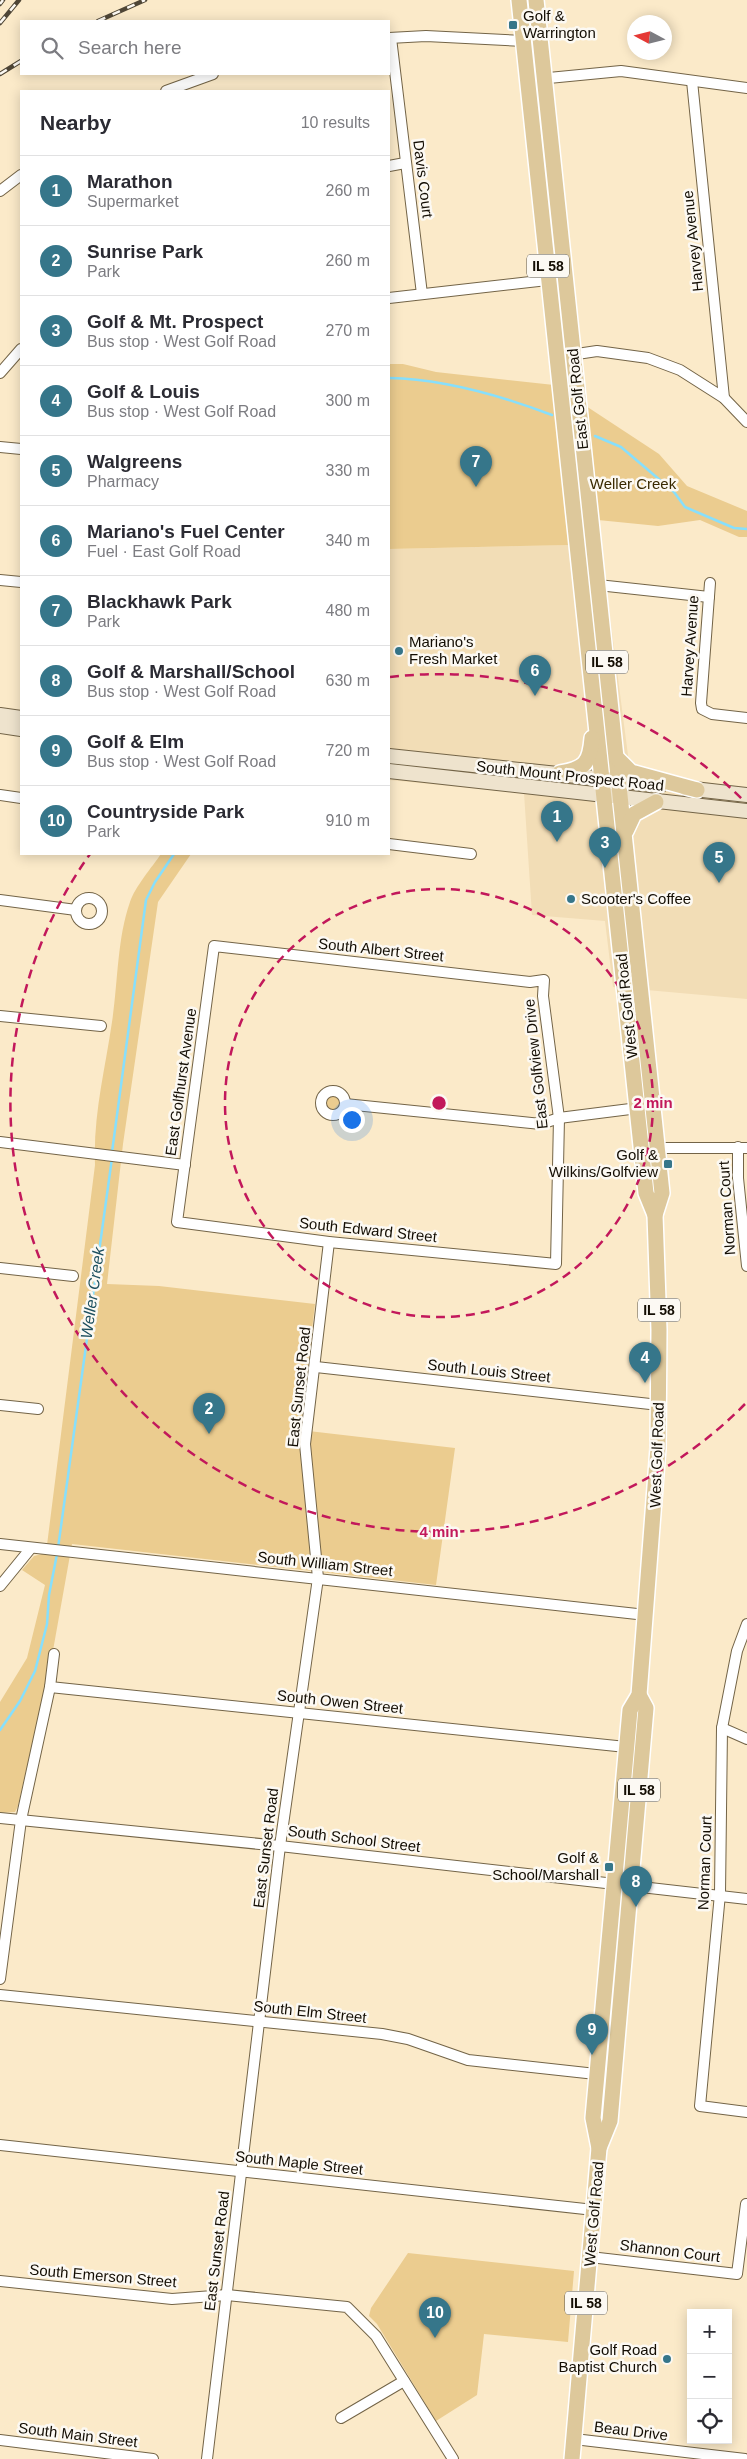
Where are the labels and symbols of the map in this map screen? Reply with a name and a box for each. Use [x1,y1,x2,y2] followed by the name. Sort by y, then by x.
[523,7,596,41] place label: Golf & Warrington
[627,15,672,60] north arrow
[507,19,519,31] marker: Golf & Warrington
[410,139,437,220] street label: Davis Court
[679,190,706,292] street label: Harvey Avenue
[527,255,569,278] road number: IL 58
[564,348,591,451] street label: East Golf Road
[460,446,492,487] pin: 7
[590,475,677,492] park label: Weller Creek
[677,595,702,697] street label: Harvey Avenue
[409,633,498,667] place label: Mariano's Fresh Market
[393,645,405,657] marker: Mariano's Fresh Market
[586,650,628,674] road number: IL 58
[519,655,551,696] pin: 6
[475,757,665,794] street label: South Mount Prospect Road
[541,801,573,842] pin: 1
[589,827,621,868] pin: 3
[703,842,735,883] pin: 5
[581,890,691,907] place label: Scooter's Coffee
[565,893,577,905] marker: Scooter's Coffee
[318,934,445,965] street label: South Albert Street
[613,953,640,1059] street label: West Golf Road
[520,998,551,1130] street label: East Golfview Drive
[162,1007,199,1157] street label: East Golfhurst Avenue
[430,1094,448,1112] centre of rings
[633,1094,673,1111] text: 2 min
[339,1107,365,1133] your location
[549,1146,658,1180] place label: Golf & Wilkins/Golfview
[662,1158,674,1170] marker: Golf & Wilkins/Golfview
[715,1160,738,1256] street label: Norman Court
[298,1214,439,1245] street label: South Edward Street
[78,1245,107,1340] water label: Weller Creek
[638,1298,680,1322] road number: IL 58
[284,1326,313,1448] street label: East Sunset Road
[629,1342,661,1383] pin: 4
[427,1356,552,1385] street label: South Louis Street
[193,1393,225,1434] pin: 2
[646,1402,667,1508] street label: West Golf Road
[419,1523,459,1540] text: 4 min
[257,1548,394,1579] street label: South William Street
[276,1686,405,1717] street label: South Owen Street
[618,1778,660,1802] road number: IL 58
[250,1787,281,1909] street label: East Sunset Road
[694,1815,715,1910] street label: Norman Court
[287,1822,422,1855] street label: South School Street
[492,1849,599,1883] place label: Golf & School/Marshall
[603,1861,615,1873] marker: Golf & School/Marshall
[620,1866,652,1907] pin: 8
[253,1997,368,2026] street label: South Elm Street
[576,2014,608,2055] pin: 9
[234,2147,365,2178] street label: South Maple Street
[580,2161,607,2267] street label: West Golf Road
[201,2190,232,2312] street label: East Sunset Road
[619,2236,722,2265] street label: Shannon Court
[29,2261,178,2290] street label: South Emerson Street
[565,2292,607,2314] road number: IL 58
[419,2297,451,2338] pin: 10
[559,2341,657,2375] place label: Golf Road Baptist Church
[661,2353,673,2365] marker: Golf Road Baptist Church
[593,2418,669,2443] street label: Beau Drive
[17,2419,140,2450] street label: South Main Street

